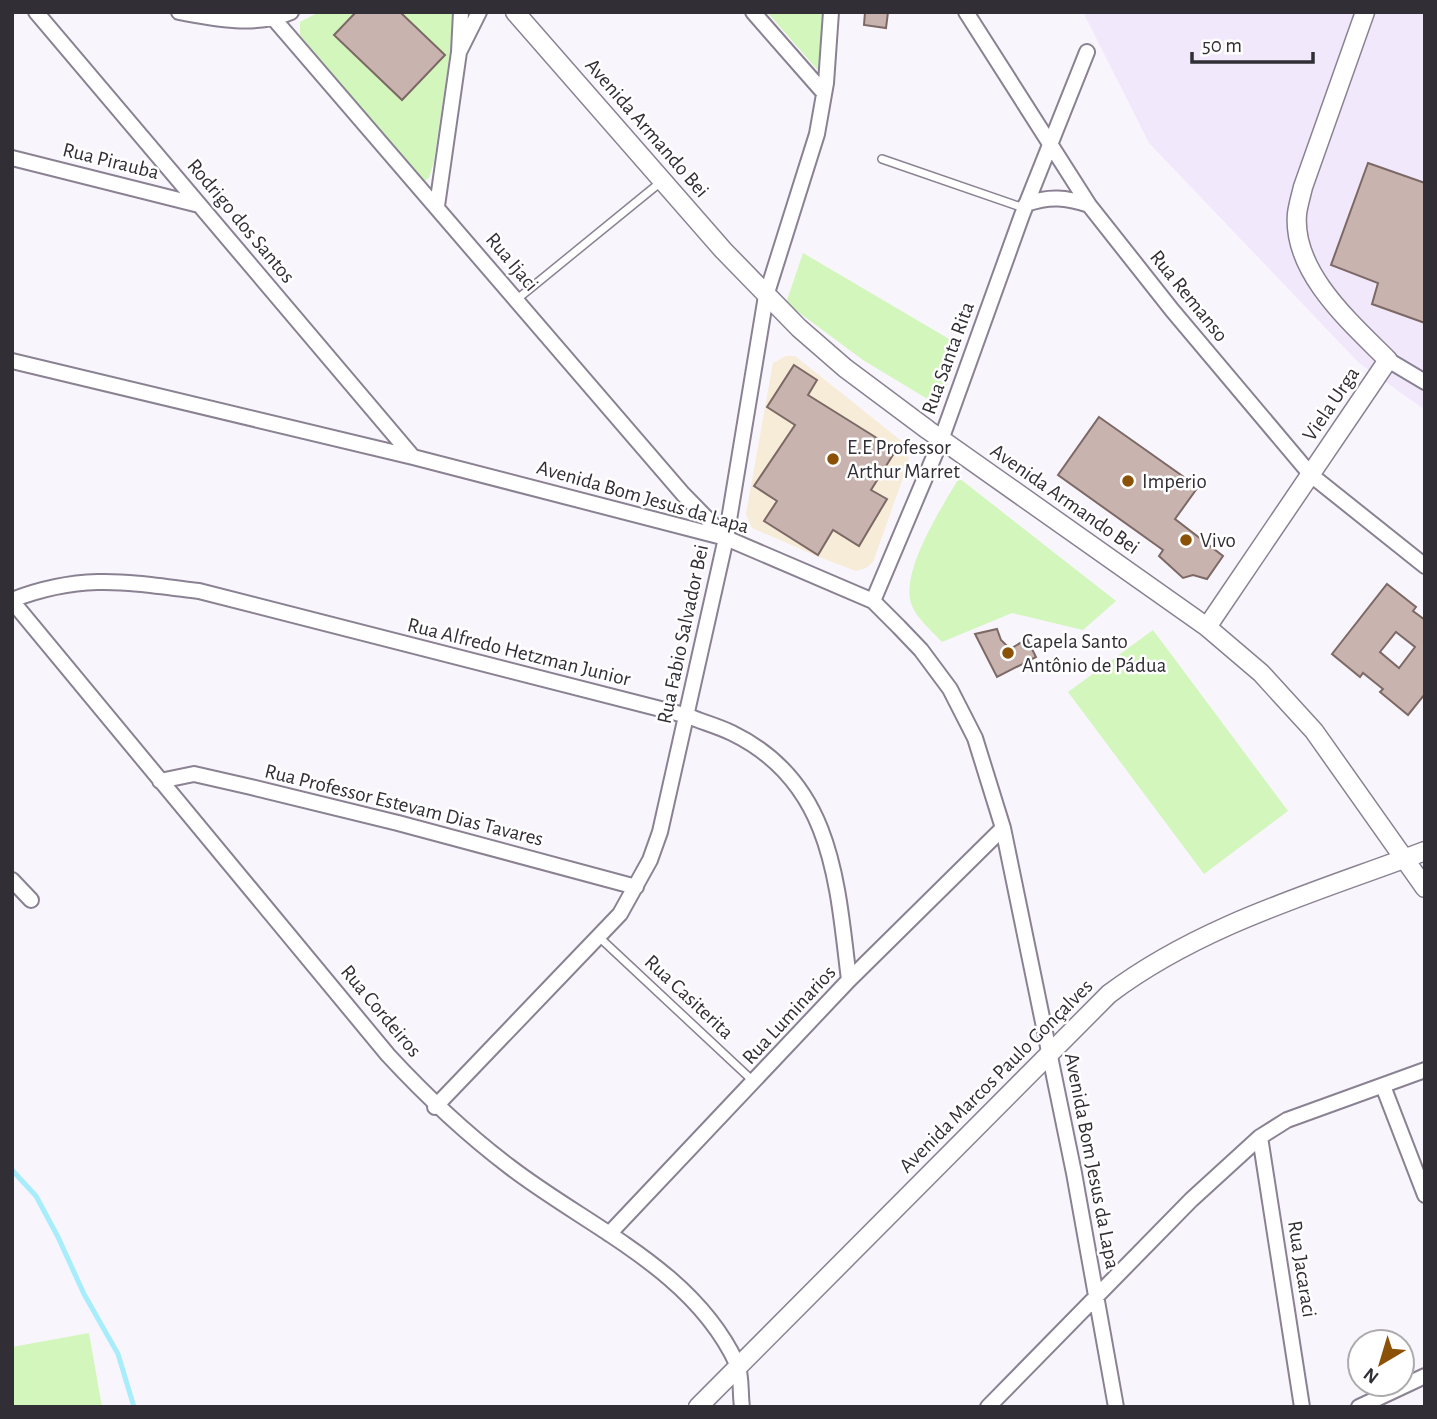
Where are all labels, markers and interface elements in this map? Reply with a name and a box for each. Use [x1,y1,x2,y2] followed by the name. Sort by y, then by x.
[1192,21,1313,65] scale bar
[1202,35,1242,56] text: 50 m
[581,55,713,201] street label: Avenida Armando Bei
[61,139,162,183] street label: Rua Pirauba
[183,155,299,287] street label: Rodrigo dos Santos
[482,229,542,295] street label: Rua Ijaci
[1146,246,1232,346] street label: Rua Remanso
[918,299,978,417] street label: Rua Santa Rita
[1299,363,1363,445] street label: Viela Urga
[847,437,960,482] place label: E.E Professor Arthur Marret
[987,440,1143,558] street label: Avenida Armando Bei
[825,451,841,467] marker: E.E Professor Arthur Marret
[534,457,752,537] street label: Avenida Bom Jesus da Lapa
[1142,471,1207,492] place label: Imperio
[1120,473,1136,489] marker: Imperio
[1200,530,1236,551] place label: Vivo
[1178,532,1194,548] marker: Vivo
[654,542,712,726] street label: Rua Fabio Salvador Bei
[405,614,633,690] street label: Rua Alfredo Hetzman Junior
[1022,631,1167,676] place label: Capela Santo Antônio de Pádua
[1000,645,1016,661] marker: Capela Santo Antônio de Pádua
[263,760,545,850] street label: Rua Professor Estevam Dias Tavares
[641,951,738,1043] street label: Rua Casiterita
[337,961,425,1061] street label: Rua Cordeiros
[738,962,840,1068] street label: Rua Luminarios
[895,975,1097,1177] street label: Avenida Marcos Paulo Gonçalves
[1061,1051,1123,1271] street label: Avenida Bom Jesus da Lapa
[1284,1219,1320,1319] street label: Rua Jacaraci
[1346,1328,1416,1398] north arrow
[1360,1364,1383,1387] text: N

